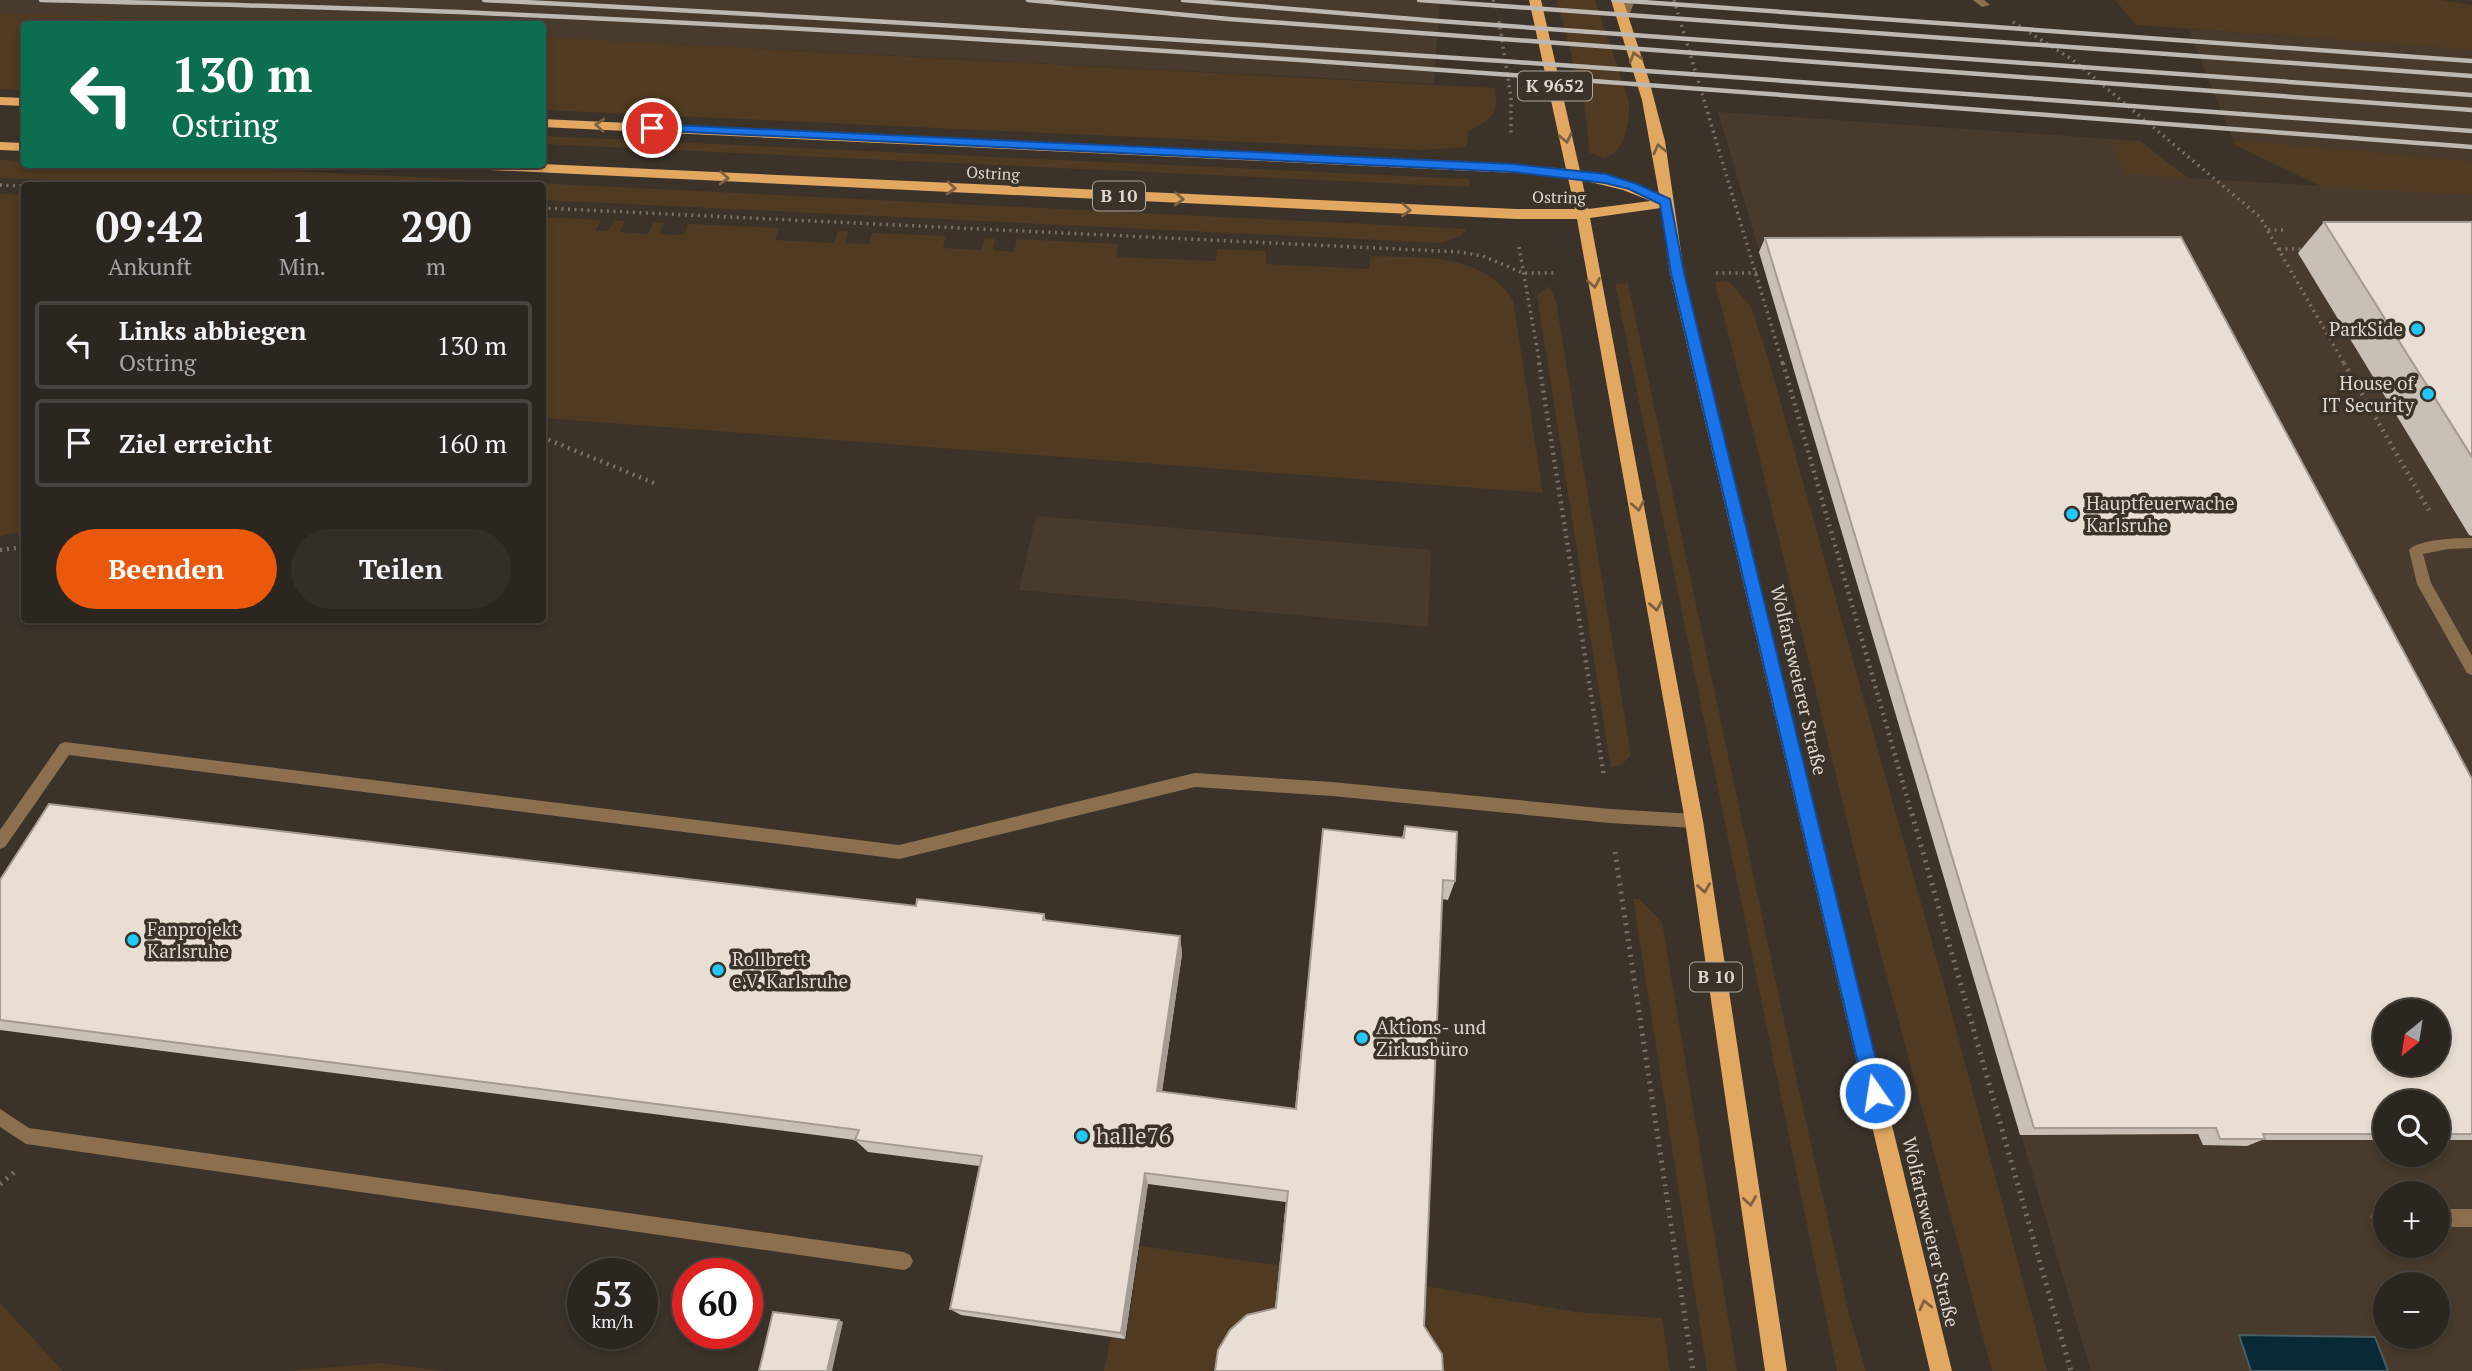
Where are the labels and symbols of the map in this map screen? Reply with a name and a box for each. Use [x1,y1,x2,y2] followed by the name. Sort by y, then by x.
[1628,51,1643,63] one-way arrow
[1518,72,1592,100] road number: K 9652
[622,98,682,158] pin
[594,118,605,133] one-way arrow
[1558,132,1572,144] one-way arrow
[1653,143,1667,155] one-way arrow
[966,161,1021,185] street label: Ostring
[719,170,730,185] one-way arrow
[946,181,957,196] one-way arrow
[1093,182,1145,210] road number: B 10
[1532,186,1587,208] street label: Ostring
[1173,191,1184,206] one-way arrow
[1401,202,1412,217] one-way arrow
[1586,277,1601,289] one-way arrow
[2329,316,2403,341] place label: ParkSide
[2409,321,2425,337] marker: ParkSide
[2322,370,2415,417] place label: House of IT Security
[2420,386,2436,402] marker: House of IT Security
[2086,490,2235,537] place label: Hauptfeuerwache Karlsruhe
[1630,500,1645,512] one-way arrow
[2064,506,2080,522] marker: Hauptfeuerwache Karlsruhe
[1765,582,1834,777] street label: Wolfartsweierer Straße
[1648,600,1663,612] one-way arrow
[1696,883,1711,894] one-way arrow
[147,916,239,963] place label: Fanprojekt Karlsruhe
[125,932,141,948] marker: Fanprojekt Karlsruhe
[732,946,848,993] place label: Rollbrett e.V. Karlsruhe
[710,962,726,978] marker: Rollbrett e.V. Karlsruhe
[1690,962,1742,992] road number: B 10
[2373,999,2450,1076] north arrow
[1376,1014,1487,1061] place label: Aktions- und Zirkusbüro
[1354,1030,1370,1046] marker: Aktions- und Zirkusbüro
[1838,1056,1912,1130] position arrow
[1096,1120,1171,1151] place label: halle76
[1074,1128,1090,1144] marker: halle76
[1897,1134,1966,1329] street label: Wolfartsweierer Straße
[1742,1195,1757,1207] one-way arrow
[672,1258,763,1349] speed limit sign: 60
[1919,1299,1933,1311] one-way arrow

